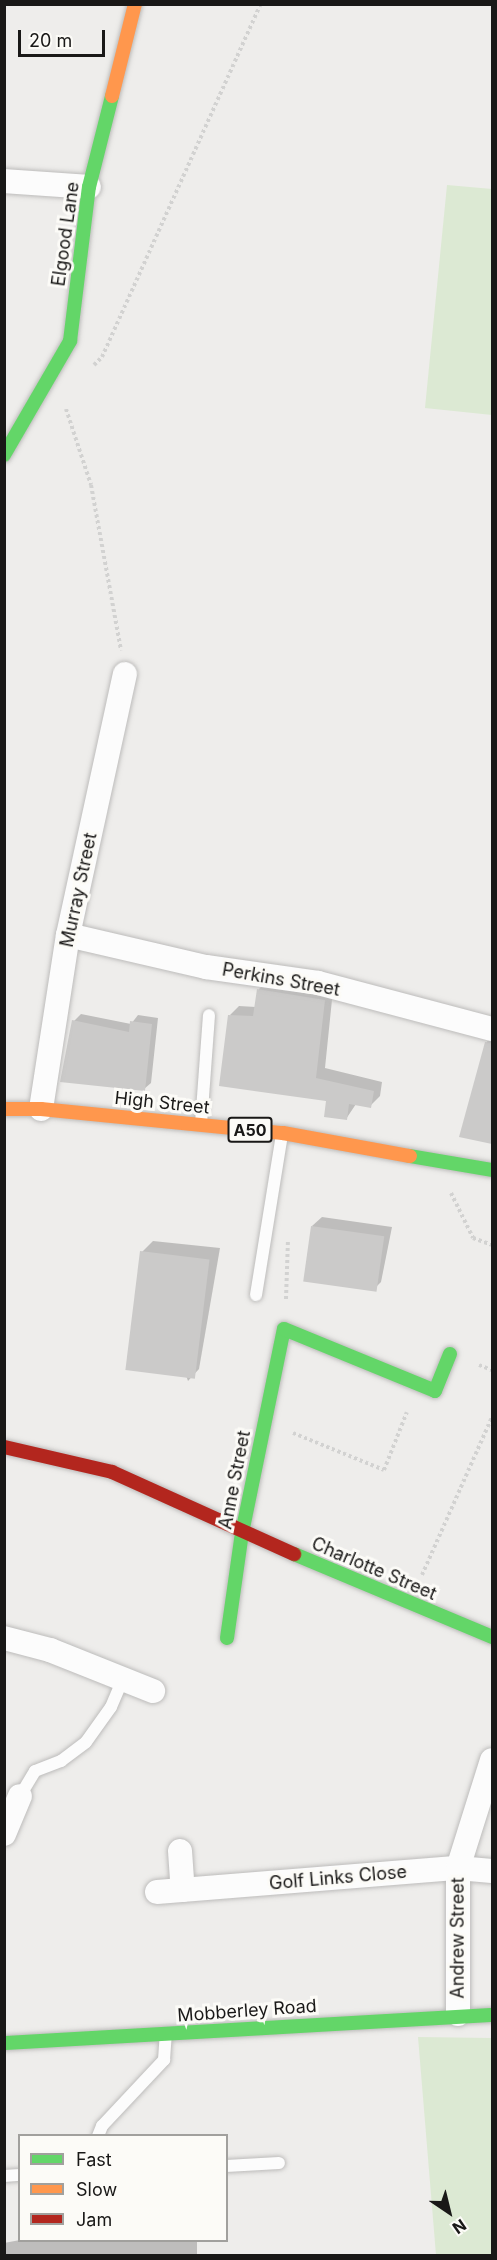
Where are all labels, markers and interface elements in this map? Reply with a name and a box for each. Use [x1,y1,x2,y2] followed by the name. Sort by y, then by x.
[21,18,108,56] scale bar
[29,30,72,51] text: 20 m
[48,180,84,288] street label: Elgood Lane
[56,831,102,949] street label: Murray Street
[220,959,342,1001] street label: Perkins Street
[113,1087,211,1119] street label: High Street
[228,1117,272,1143] road number: A50
[215,1429,255,1531] street label: Anne Street
[308,1533,440,1605] street label: Charlotte Street
[268,1861,408,1895] street label: Golf Links Close
[447,1877,469,1999] street label: Andrew Street
[177,1995,317,2027] street label: Mobberley Road
[18,2134,228,2242] legend
[76,2149,112,2170] text: Fast
[76,2179,117,2200] text: Slow
[419,2182,479,2242] north arrow
[76,2209,112,2230] text: Jam
[449,2215,470,2238] text: N

